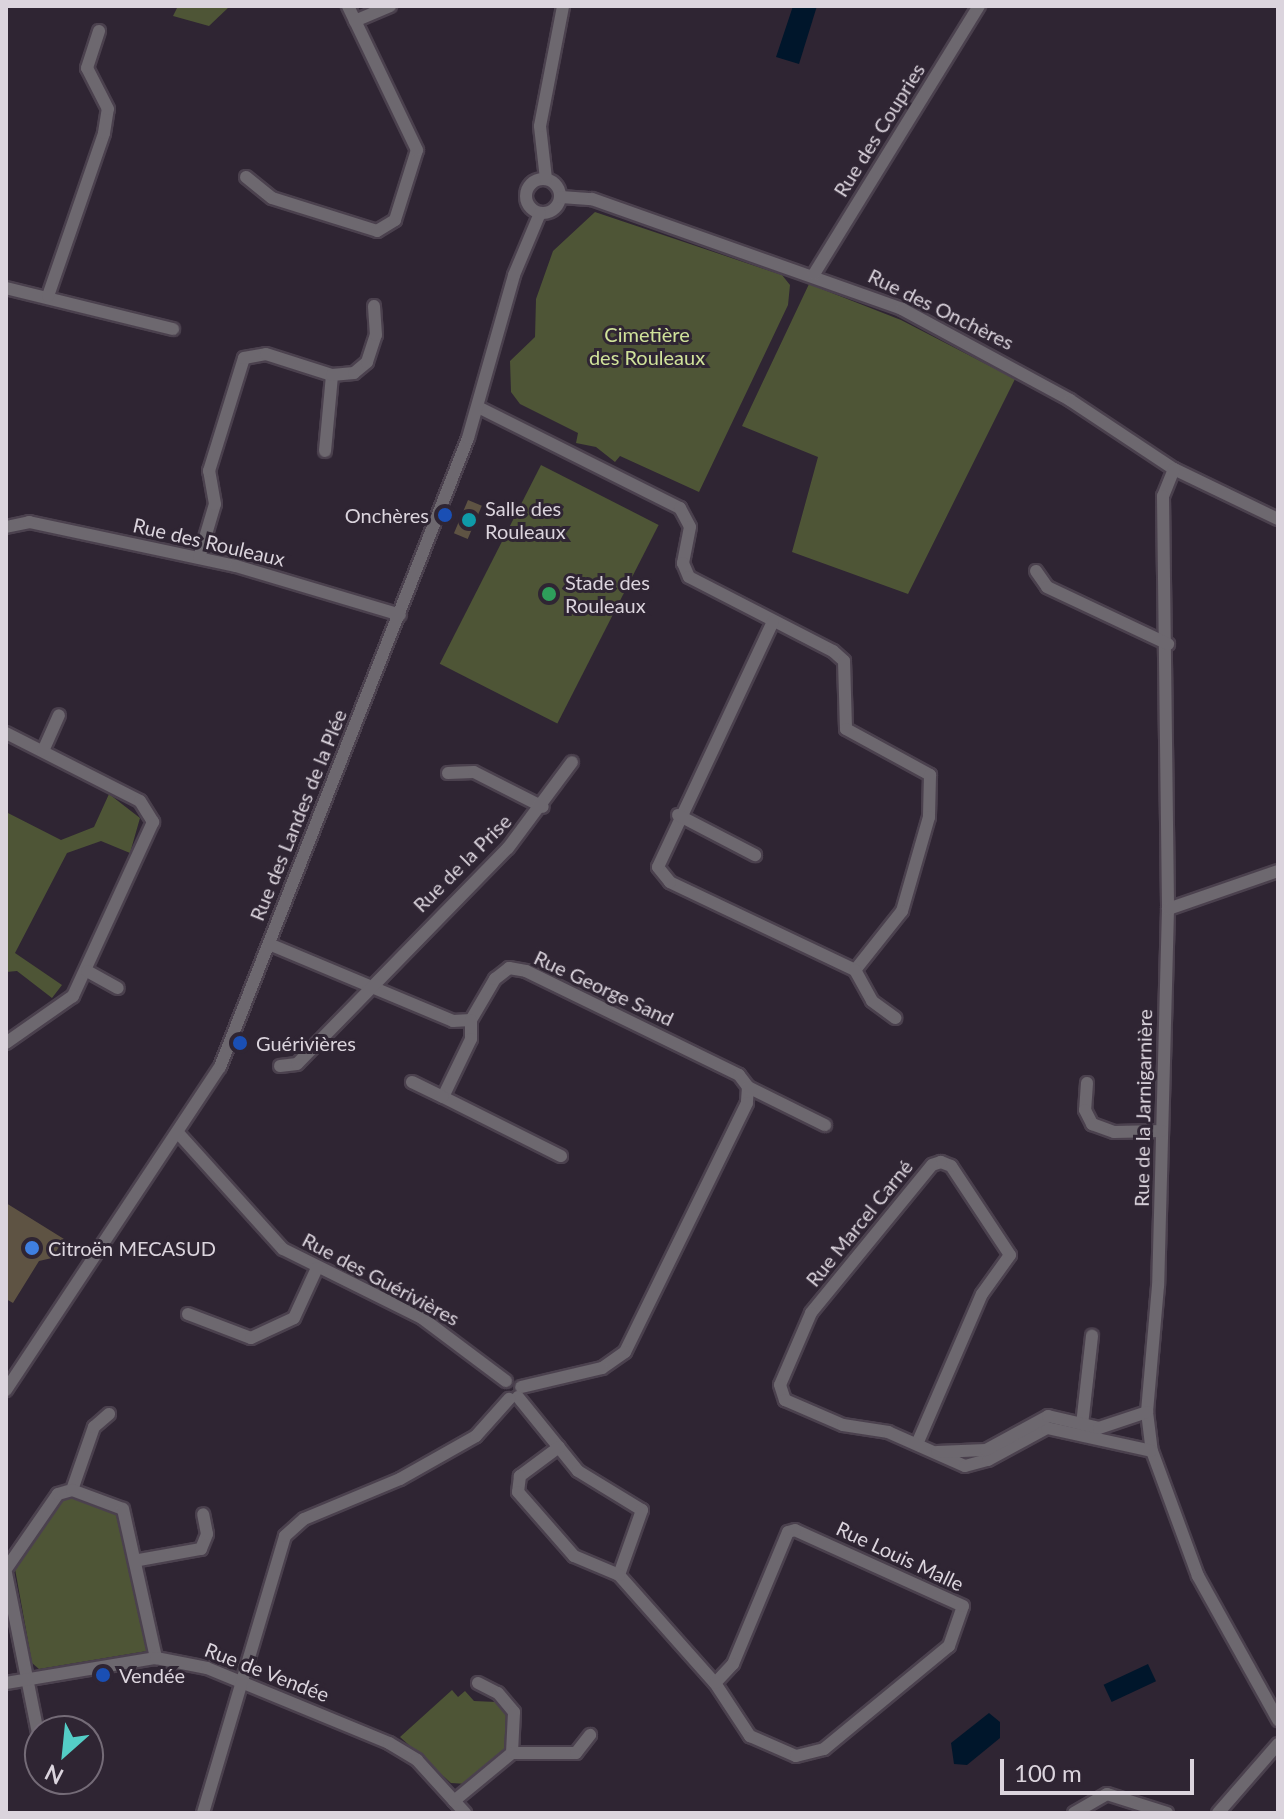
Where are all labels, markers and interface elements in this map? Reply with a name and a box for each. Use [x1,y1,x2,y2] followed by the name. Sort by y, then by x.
[828,59,930,201] street label: Rue des Coupries
[864,263,1018,355] street label: Rue des Onchères
[589,322,705,369] park label: Cimetière des Rouleaux
[485,496,566,543] place label: Salle des Rouleaux
[345,503,429,527] place label: Onchères
[436,506,454,524] marker: Onchères
[460,511,478,529] marker: Salle des Rouleaux
[131,513,287,571] street label: Rue des Rouleaux
[565,570,650,617] place label: Stade des Rouleaux
[540,585,558,603] marker: Stade des Rouleaux
[245,706,351,924] street label: Rue des Landes de la Plée
[408,809,516,917] street label: Rue de la Prise
[530,945,678,1031] street label: Rue George Sand
[1129,1009,1157,1207] street label: Rue de la Jarnigarnière
[256,1031,356,1055] place label: Guérivières
[231,1034,249,1052] marker: Guérivières
[801,1155,917,1291] street label: Rue Marcel Carné
[298,1227,464,1331] street label: Rue des Guérivières
[48,1236,216,1260] place label: Citroën MECASUD
[23,1239,41,1257] marker: Citroën MECASUD
[832,1516,968,1596] street label: Rue Louis Malle
[201,1637,333,1707] street label: Rue de Vendée
[119,1663,185,1687] place label: Vendée
[94,1666,112,1684] marker: Vendée
[24,1715,104,1795] north arrow
[1004,1743,1198,1793] scale bar
[1014,1758,1082,1787] text: 100 m
[40,1759,67,1791] text: N

